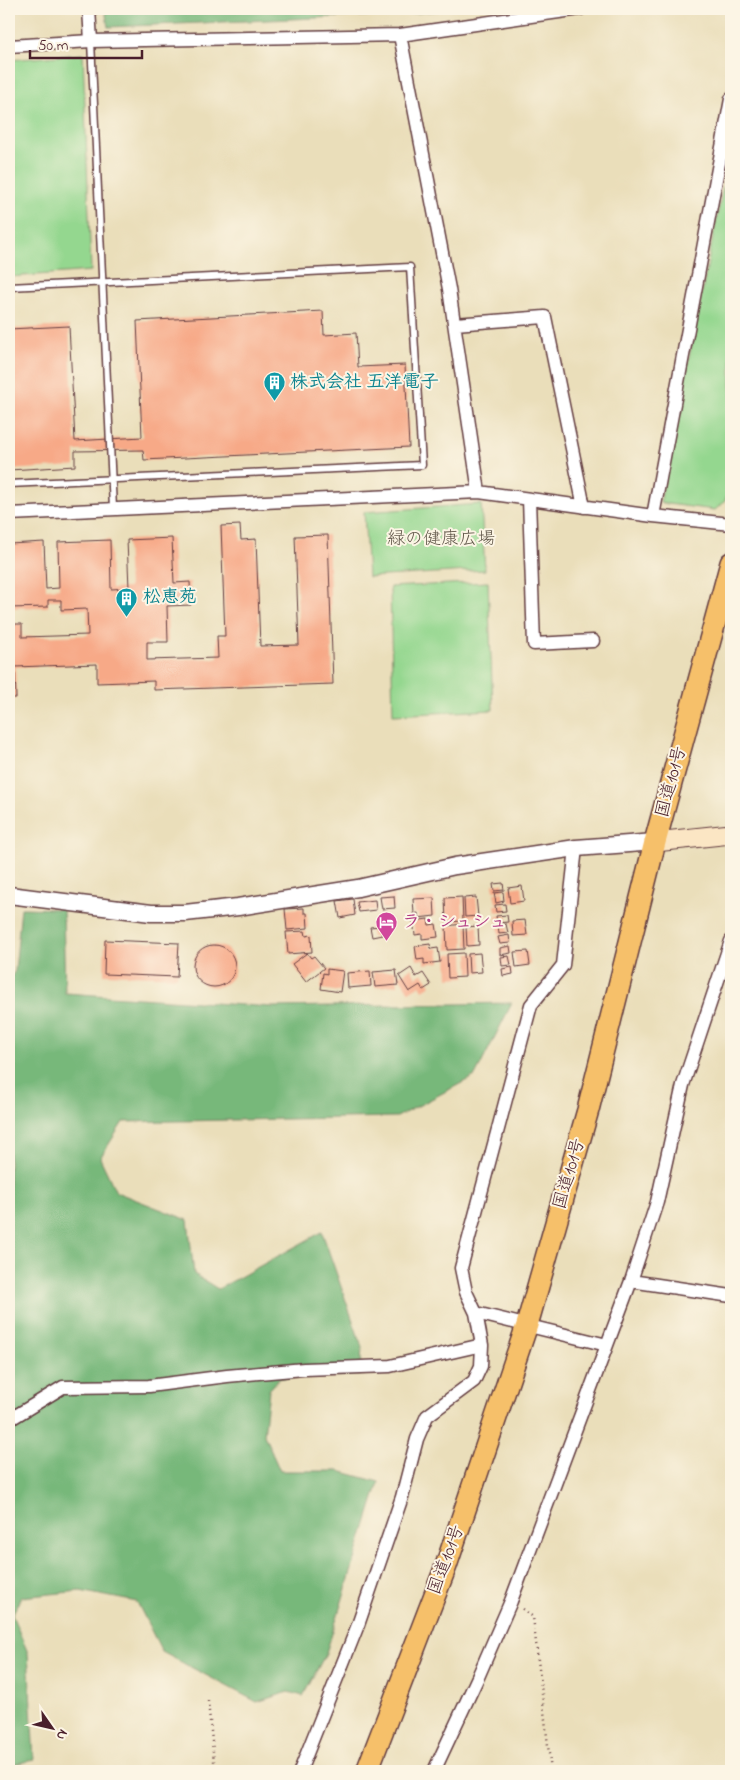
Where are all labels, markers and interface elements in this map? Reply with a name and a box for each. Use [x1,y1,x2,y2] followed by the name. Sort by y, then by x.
[30,28,142,60] scale bar
[38,35,69,57] text: 50 m
[290,370,439,396] place label: 株式会社 五洋電子
[262,371,286,402] building icon: 株式会社 五洋電子
[387,527,495,553] park label: 緑の健康広場
[143,585,197,611] place label: 松恵苑
[115,586,139,617] building icon: 松恵苑
[650,743,694,821] street label: 国道101号
[402,910,507,936] place label: ラ・シュシュ
[374,911,398,942] hotel icon: ラ・シュシュ
[547,1135,593,1213] street label: 国道101号
[422,1521,472,1599] street label: 国道101号
[28,1702,78,1752] north arrow
[50,1725,73,1744] text: N

